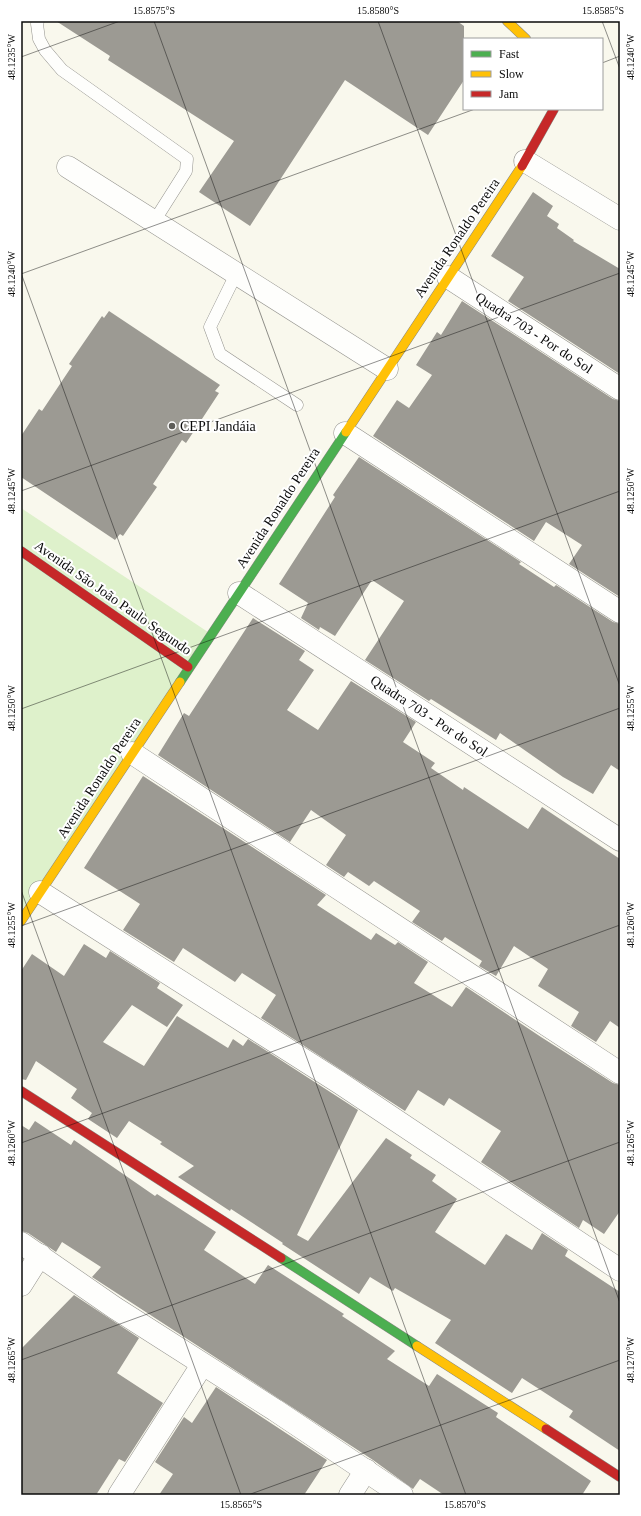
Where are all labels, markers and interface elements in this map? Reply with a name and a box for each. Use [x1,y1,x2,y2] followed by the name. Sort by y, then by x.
[133,5,175,16] text: 15.8575°S
[357,5,399,16] text: 15.8580°S
[582,5,624,16] text: 15.8585°S
[6,33,17,80] text: 48.1235°W
[625,33,636,80] text: 48.1240°W
[463,38,603,110] legend
[499,47,520,61] text: Fast
[499,67,524,81] text: Slow
[499,87,519,101] text: Jam
[412,175,503,300] street label: Avenida Ronaldo Pereira
[6,250,17,297] text: 48.1240°W
[625,250,636,297] text: 48.1245°W
[473,290,595,377] street label: Quadra 703 - Por do Sol
[180,419,257,434] place label: CEPI Jandáia
[167,421,177,431] marker: CEPI Jandáia
[233,444,323,571] street label: Avenida Ronaldo Pereira
[6,467,17,514] text: 48.1245°W
[625,467,636,514] text: 48.1250°W
[32,538,194,658] street label: Avenida São João Paulo Segundo
[368,673,490,760] street label: Quadra 703 - Por do Sol
[6,684,17,731] text: 48.1250°W
[625,684,636,731] text: 48.1255°W
[54,714,144,841] street label: Avenida Ronaldo Pereira
[6,901,17,948] text: 48.1255°W
[625,901,636,948] text: 48.1260°W
[6,1119,17,1166] text: 48.1260°W
[625,1119,636,1166] text: 48.1265°W
[6,1336,17,1383] text: 48.1265°W
[625,1336,636,1383] text: 48.1270°W
[220,1499,262,1510] text: 15.8565°S
[444,1499,486,1510] text: 15.8570°S

